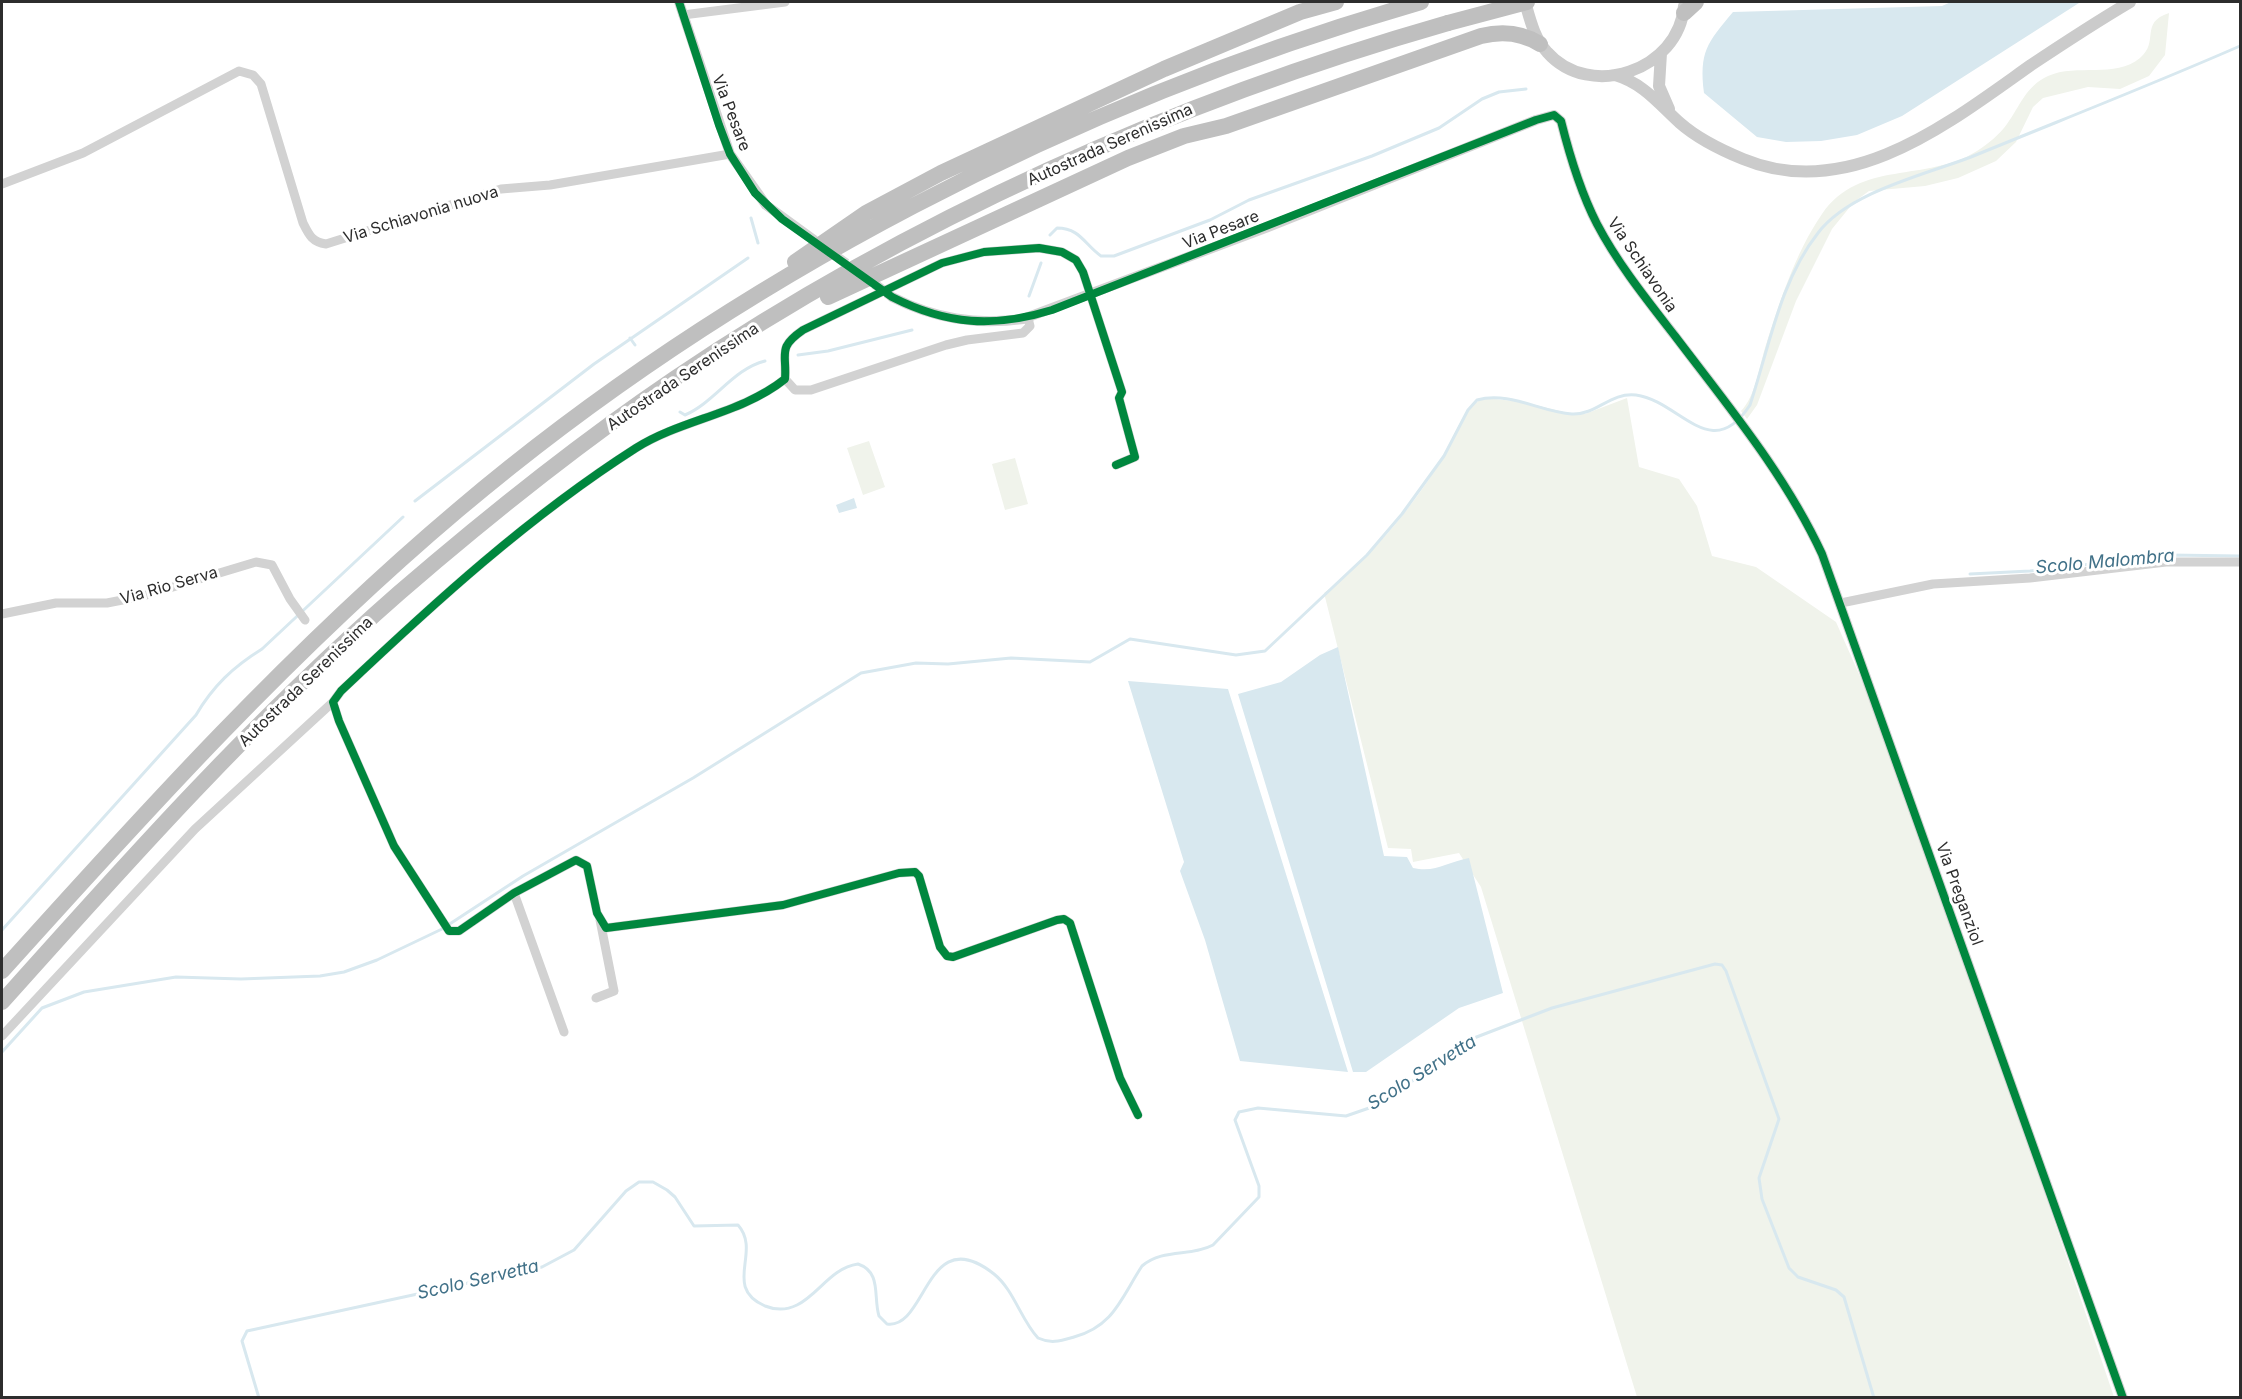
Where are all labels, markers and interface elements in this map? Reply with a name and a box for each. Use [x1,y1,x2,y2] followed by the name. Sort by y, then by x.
[708,72,754,154] street label: Via Pesare
[1024,100,1196,190] street label: Autostrada Serenissima
[341,182,501,248] street label: Via Schiavonia nuova
[1180,207,1262,253] street label: Via Pesare
[1603,214,1681,316] street label: Via Schiavonia
[603,319,763,435] street label: Autostrada Serenissima
[2034,545,2176,579] water label: Scolo Malombra
[118,563,220,609] street label: Via Rio Serva
[235,613,377,751] street label: Autostrada Serenissima
[1931,840,1987,948] street label: Via Preganziol
[1364,1031,1480,1115] water label: Scolo Servetta
[415,1256,541,1304] water label: Scolo Servetta

